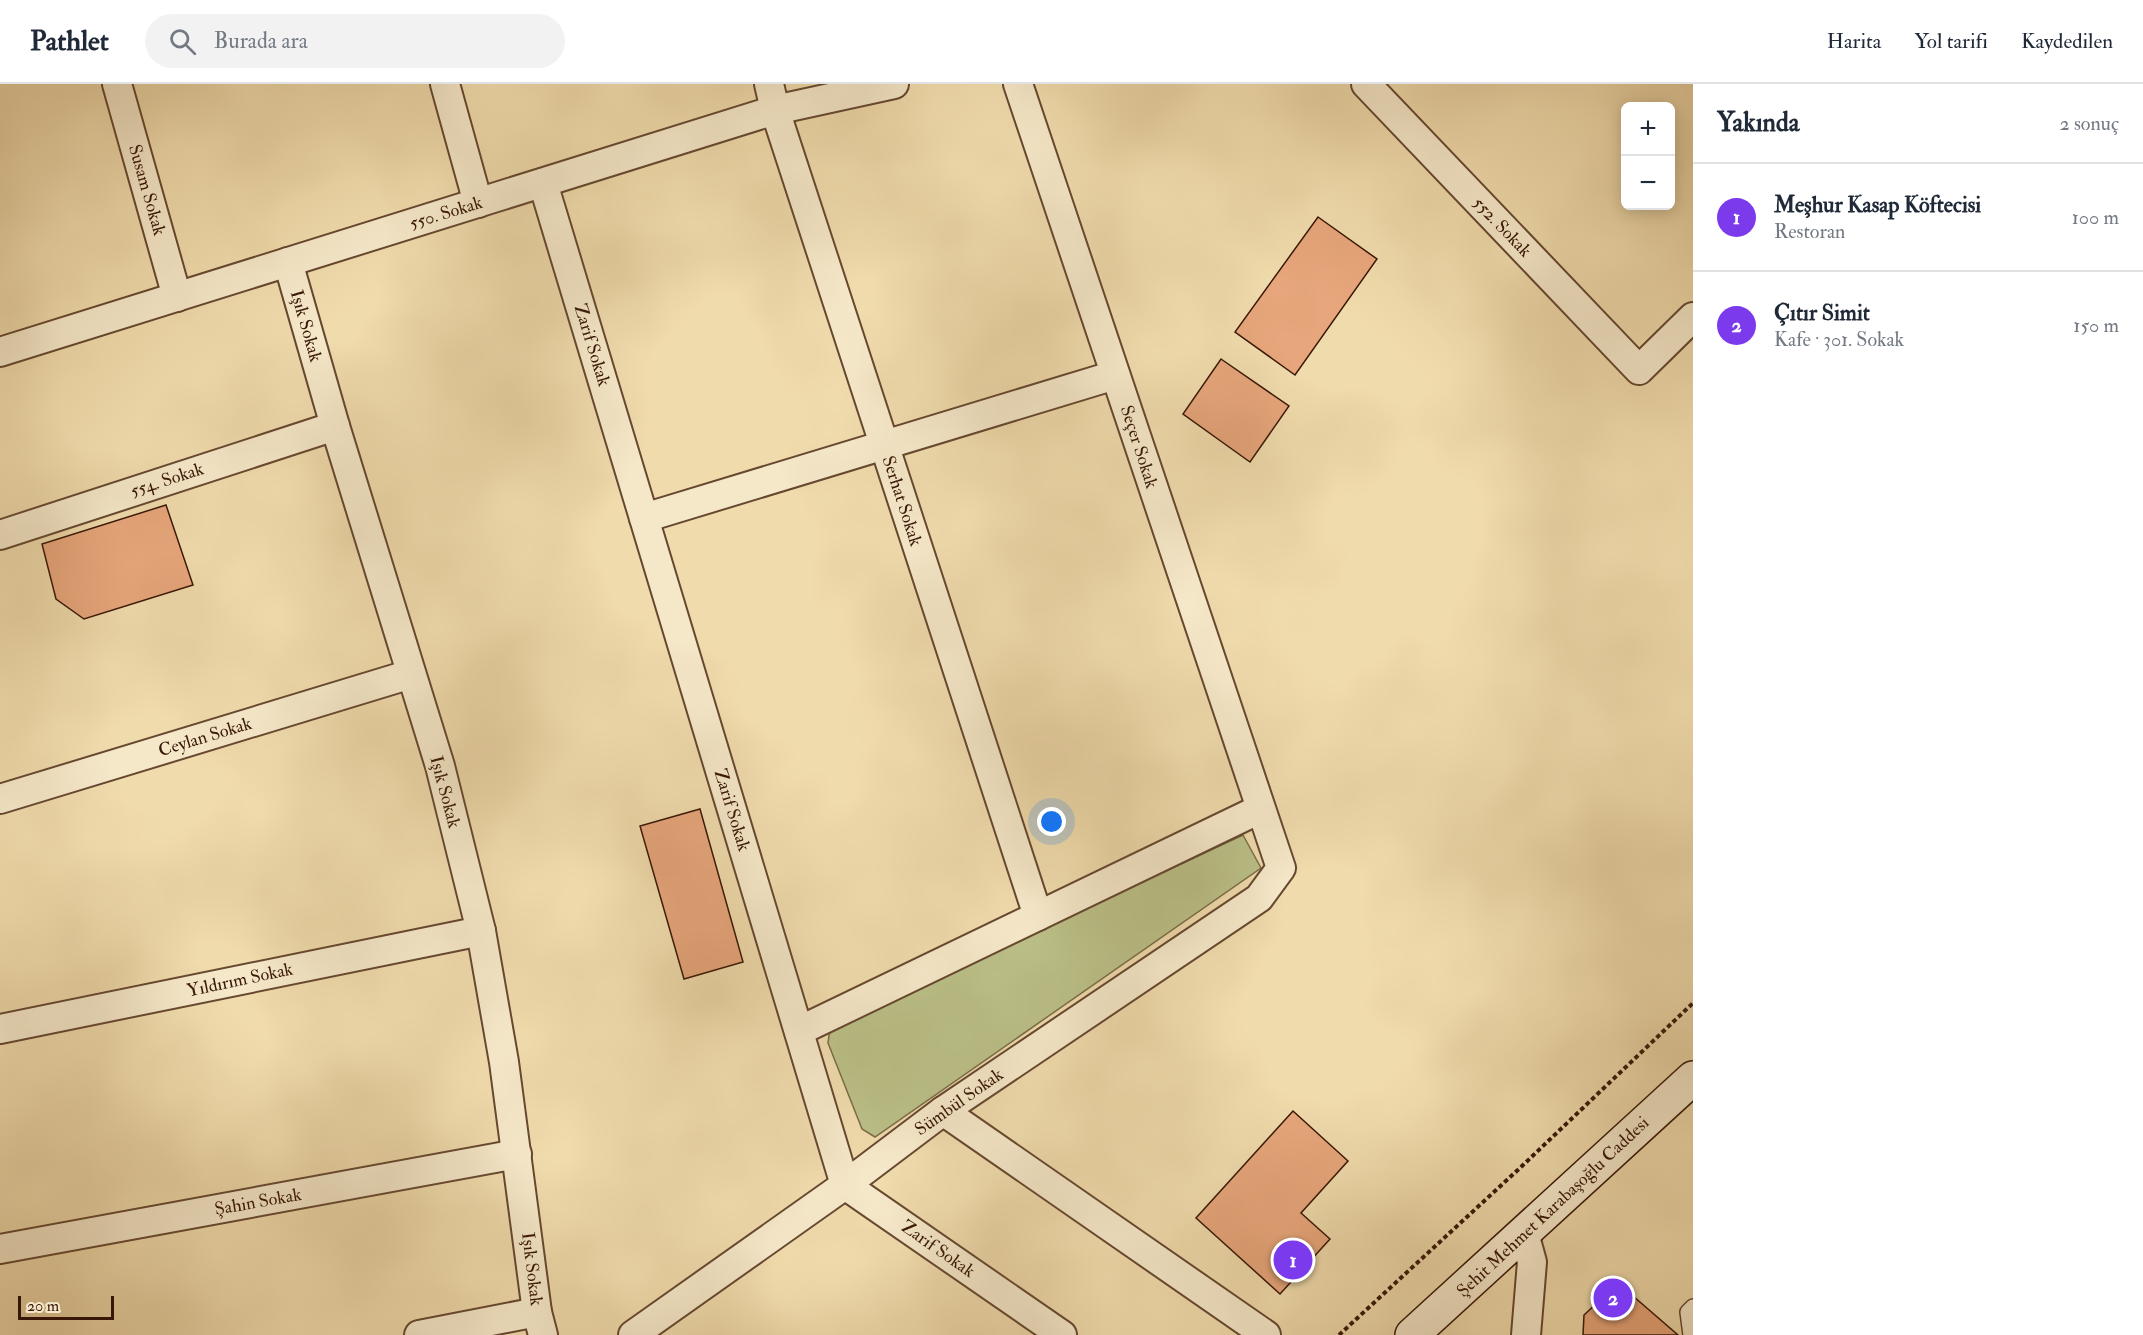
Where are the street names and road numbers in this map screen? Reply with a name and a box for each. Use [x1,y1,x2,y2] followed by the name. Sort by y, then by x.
[123,142,171,239] street label: Susam Sokak
[407,191,486,235] street label: 550. Sokak
[1468,192,1537,262] street label: 552. Sokak
[285,287,327,365] street label: Işık Sokak
[569,301,616,389] street label: Zarif Sokak
[1115,403,1163,492] street label: Seçer Sokak
[877,453,928,549] street label: Serhat Sokak
[127,457,207,503] street label: 554. Sokak
[155,712,255,762] street label: Ceylan Sokak
[424,753,466,831] street label: Işık Sokak
[709,766,756,854] street label: Zarif Sokak
[185,957,295,1002] street label: Yıldırım Sokak
[910,1063,1008,1141] street label: Sümbül Sokak
[1452,1112,1654,1302] street label: Şehit Mehmet Karabaşoğlu Caddesi
[213,1183,304,1221] street label: Şahin Sokak
[897,1215,980,1283] street label: Zarif Sokak
[516,1231,548,1307] street label: Işık Sokak

